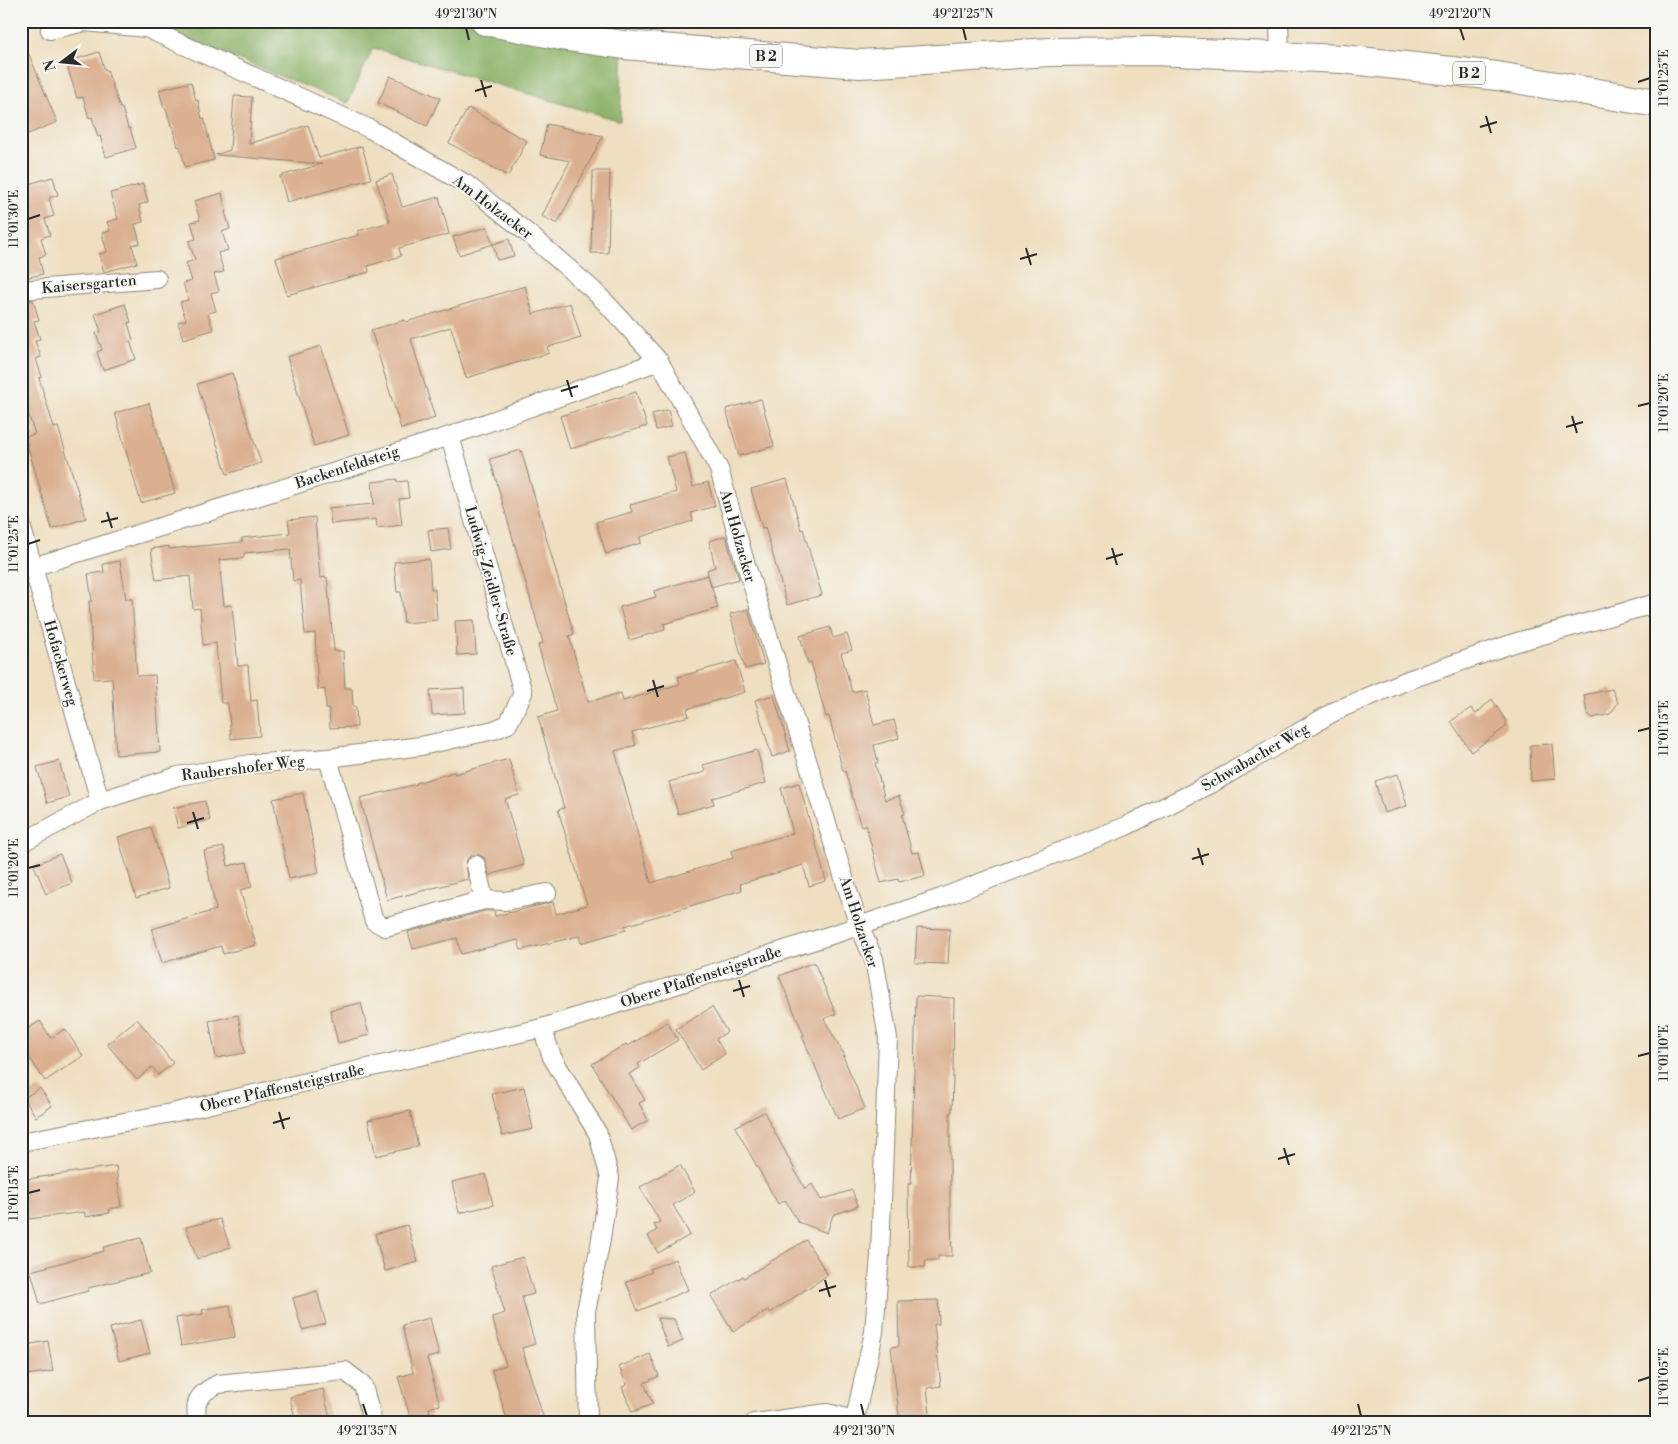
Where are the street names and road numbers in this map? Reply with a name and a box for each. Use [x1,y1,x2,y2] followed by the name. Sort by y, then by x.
[750,44,782,68] road number: B 2
[1453,62,1485,84] road number: B 2
[448,170,537,244] street label: Am Holzacker
[41,271,137,298] street label: Kaisersgarten
[292,442,402,493] street label: Backenfeldsteig
[715,487,760,585] street label: Am Holzacker
[460,504,521,658] street label: Ludwig-Zeidler-Straße
[39,618,82,709] street label: Hofackerweg
[1198,719,1312,796] street label: Schwabacher Weg
[181,752,306,785] street label: Raubershofer Weg
[834,873,882,971] street label: Am Holzacker
[618,942,784,1013] street label: Obere Pfaffensteigstraße
[198,1060,366,1117] street label: Obere Pfaffensteigstraße

